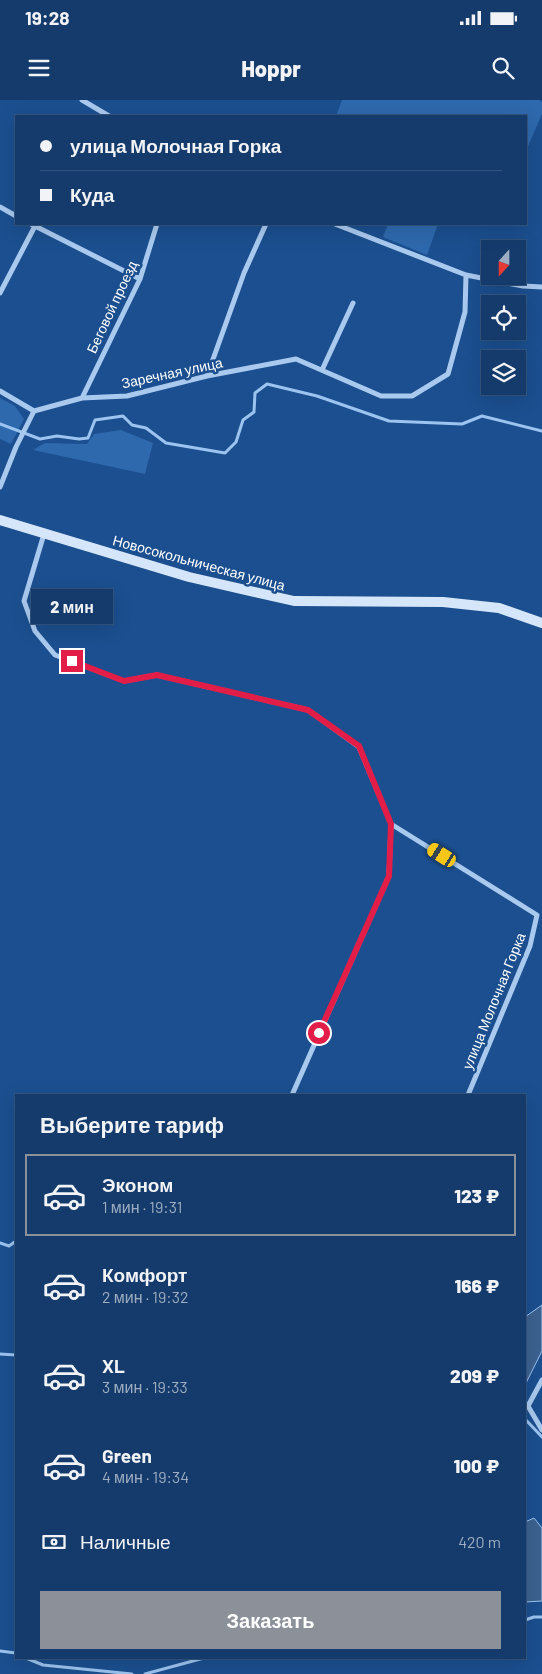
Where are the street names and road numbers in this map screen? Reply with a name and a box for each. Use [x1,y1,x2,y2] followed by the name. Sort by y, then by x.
[83,258,140,356] street label: Беговой проезд
[120,353,224,392] street label: Заречная улица
[111,531,287,594] street label: Новосокольническая улица
[458,930,529,1072] street label: улица Молочная Горка

